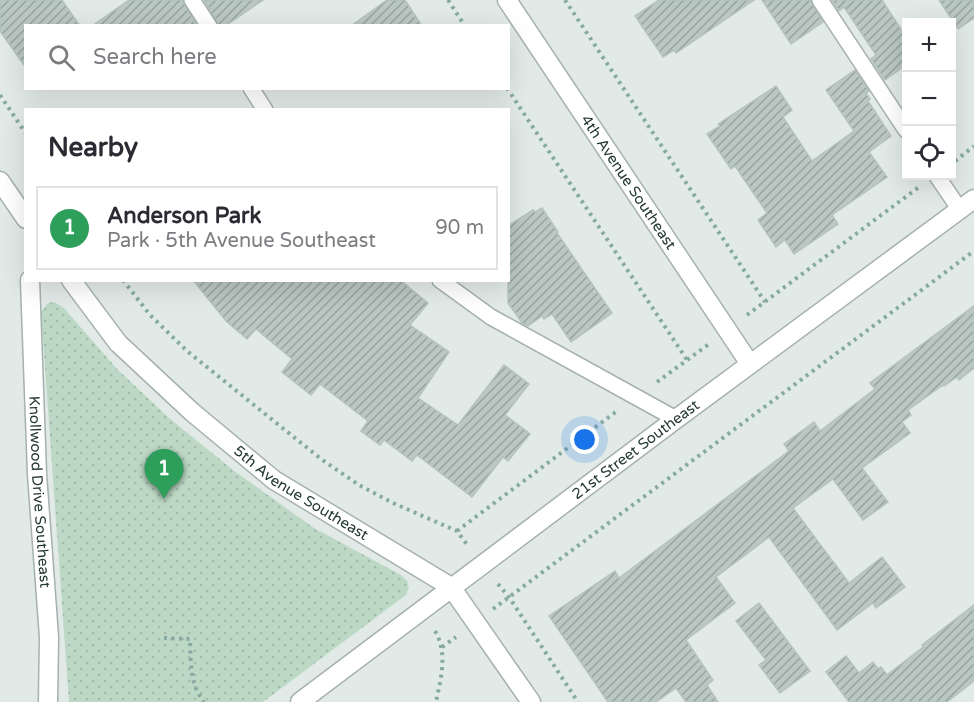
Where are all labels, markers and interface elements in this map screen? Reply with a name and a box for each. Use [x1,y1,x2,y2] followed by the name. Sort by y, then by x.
[902,18,956,180] map controls
[902,18,956,72] button: +
[24,24,510,90] search box
[45,41,78,74] icon: search
[93,44,217,70] text: Search here
[902,72,956,126] button: −
[577,111,680,253] street label: 4th Avenue Southeast
[902,126,956,180] button: locate
[48,132,138,163] text: Nearby
[107,203,262,229] text: Anderson Park
[63,216,76,240] text: 1
[435,216,484,240] text: 90 m
[107,229,376,253] text: Park · 5th Avenue Southeast
[25,395,54,589] street label: Knollwood Drive Southeast
[568,396,703,503] street label: 21st Street Southeast
[570,425,599,454] your location
[230,442,372,544] street label: 5th Avenue Southeast
[144,450,184,499] pin: 1

